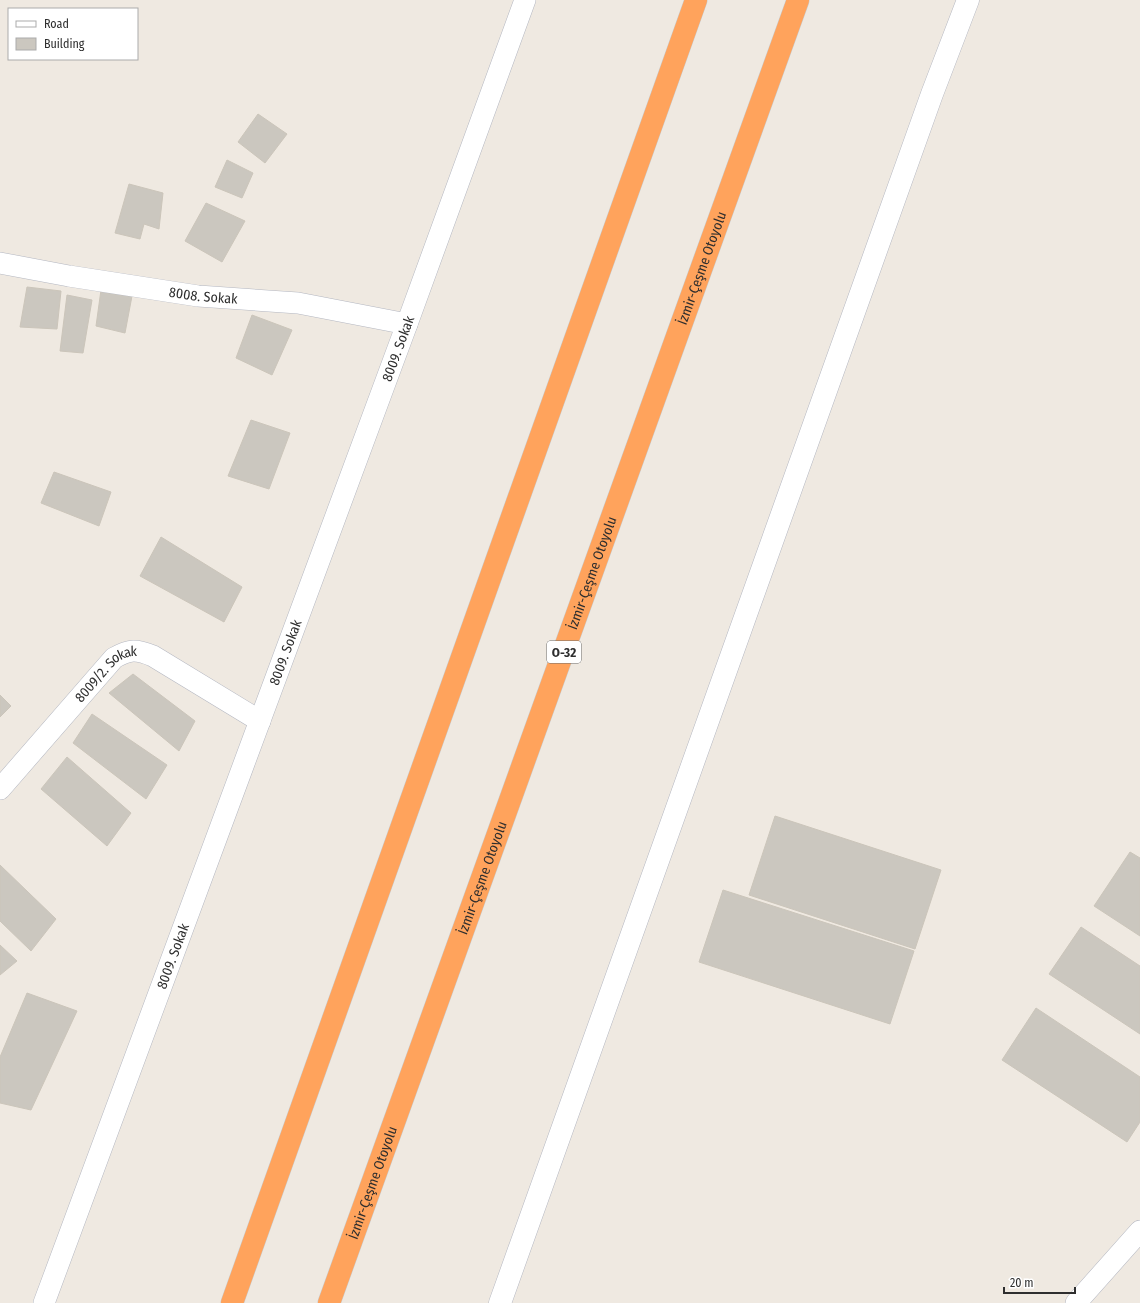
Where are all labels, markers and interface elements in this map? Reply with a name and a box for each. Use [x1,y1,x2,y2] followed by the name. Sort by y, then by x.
[8,8,138,60] legend
[44,17,69,31] text: Road
[44,37,85,51] text: Building
[673,209,730,327] street label: İzmir-Çeşme Otoyolu
[168,283,239,307] street label: 8008. Sokak
[378,313,418,384] street label: 8009. Sokak
[564,514,620,632] street label: İzmir-Çeşme Otoyolu
[265,617,305,687] street label: 8009. Sokak
[547,641,581,663] road number: O-32
[71,642,138,706] street label: 8009/2. Sokak
[454,819,510,937] street label: İzmir-Çeşme Otoyolu
[153,921,193,991] street label: 8009. Sokak
[344,1124,400,1241] street label: İzmir-Çeşme Otoyolu
[1004,1269,1075,1295] scale bar
[1010,1276,1034,1290] text: 20 m

